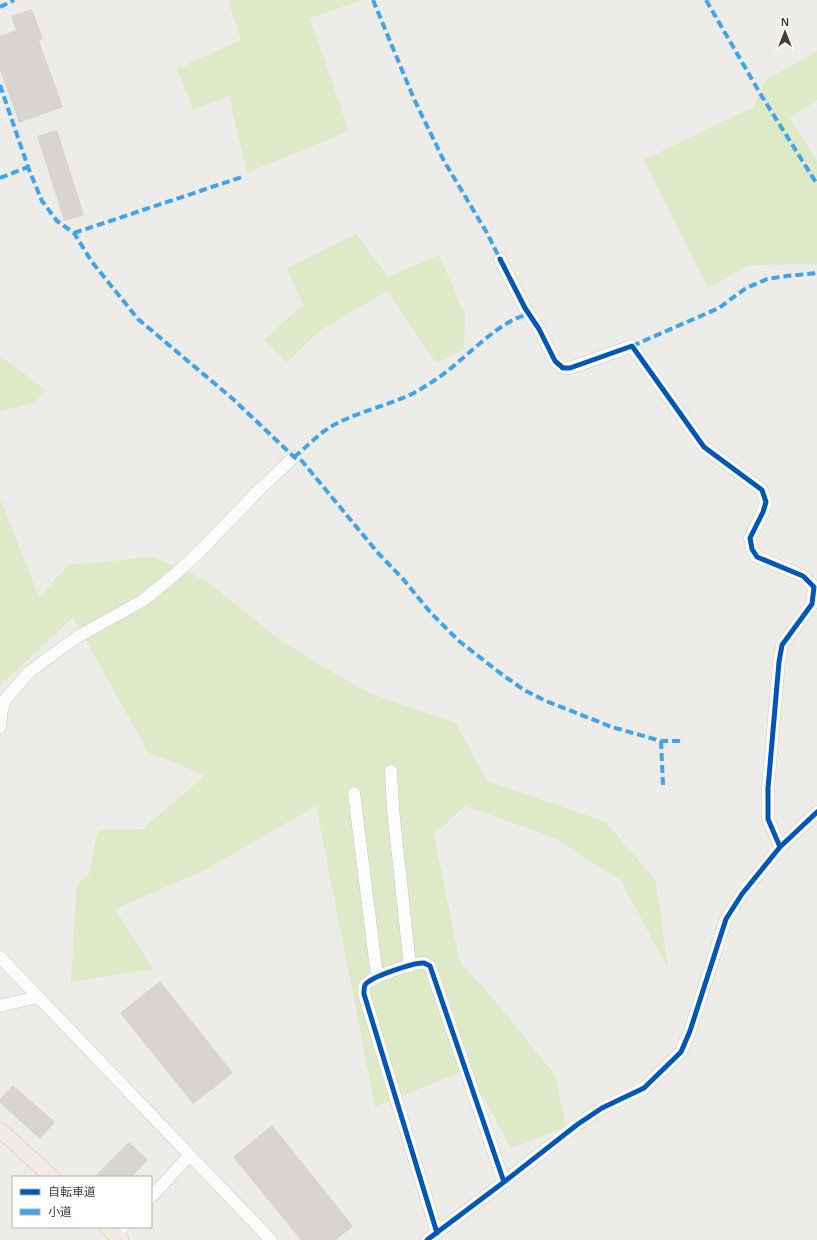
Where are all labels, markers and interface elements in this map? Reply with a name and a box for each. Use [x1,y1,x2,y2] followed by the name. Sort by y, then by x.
[765,12,805,52] north arrow
[781,16,789,28] text: N
[12,1176,152,1228] legend
[48,1185,96,1199] text: 自転車道
[48,1205,72,1219] text: 小道

